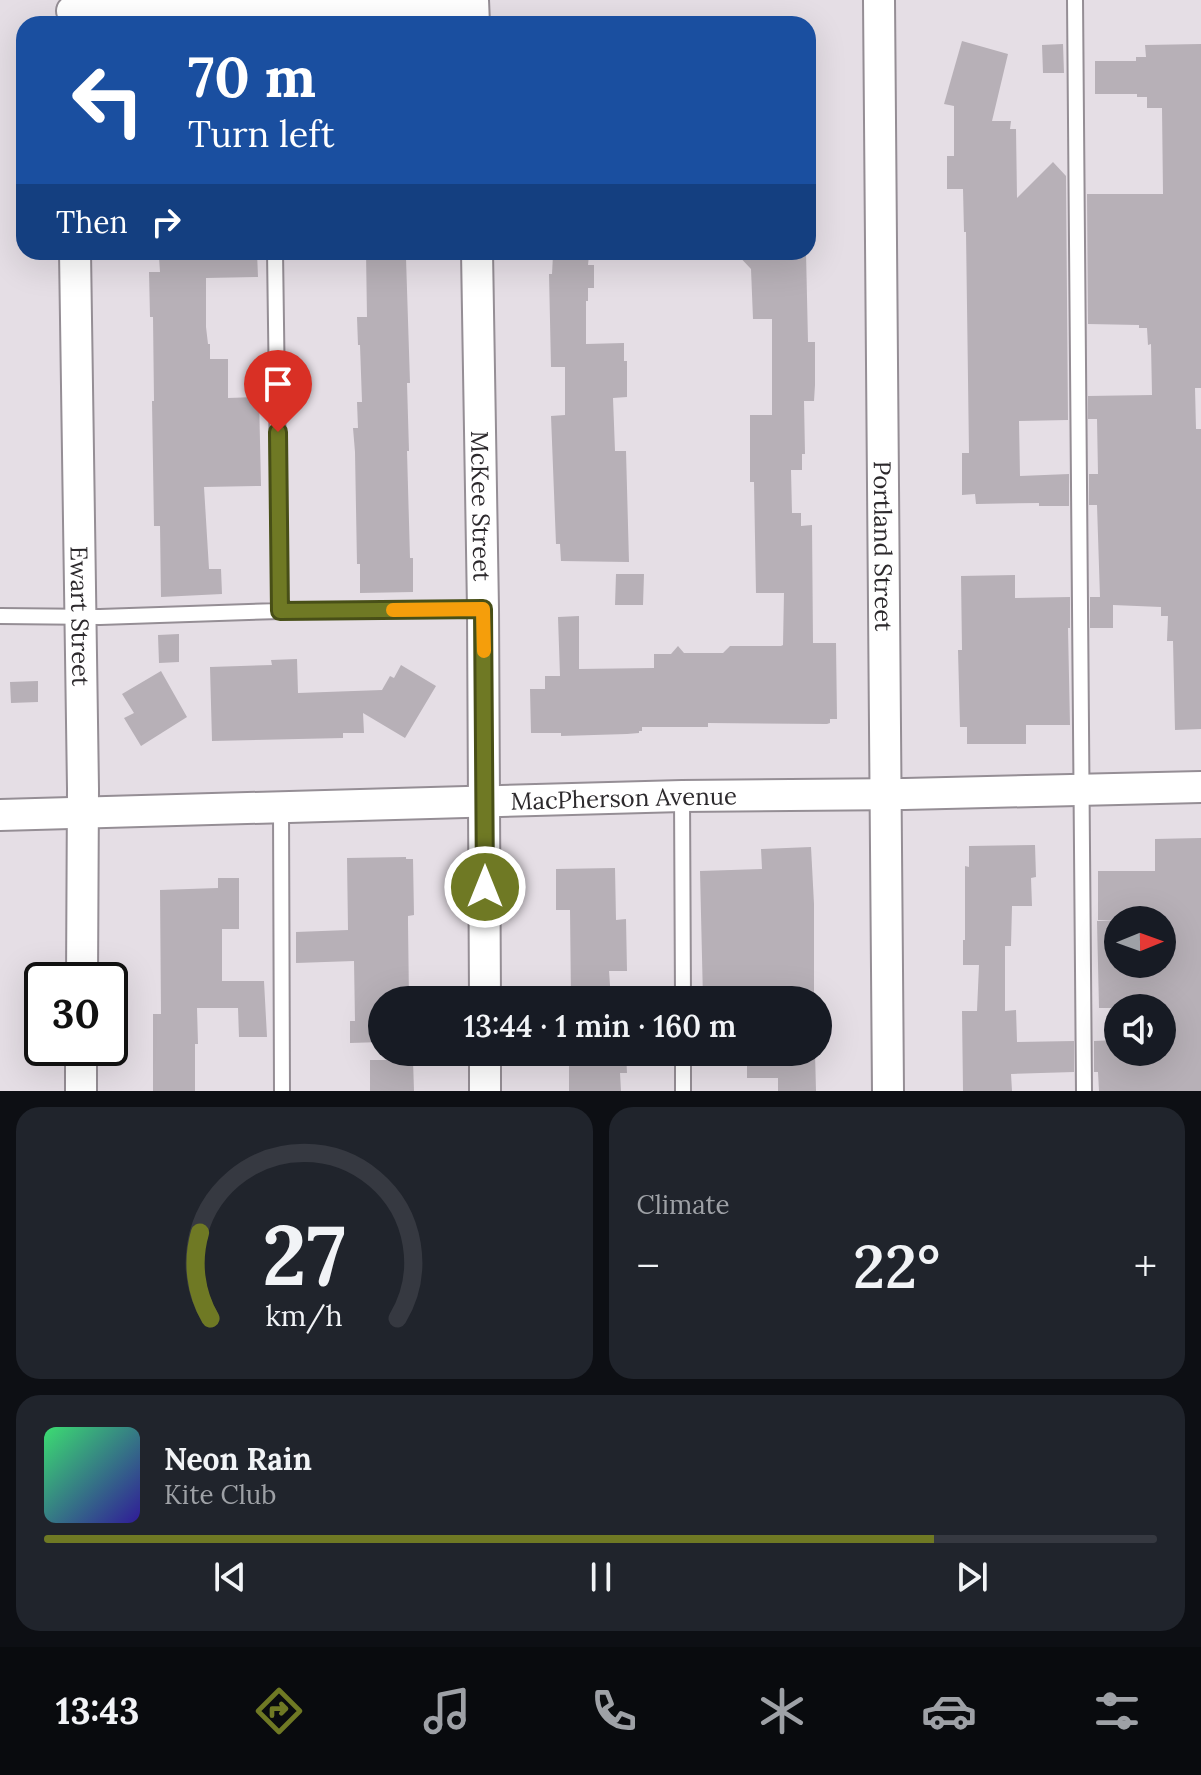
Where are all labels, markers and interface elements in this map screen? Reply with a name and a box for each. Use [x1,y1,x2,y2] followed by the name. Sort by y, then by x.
[188,41,316,112] text: 70 m
[56,48,160,152] icon: left
[188,111,335,157] text: Turn left
[144,200,188,244] icon: right
[56,203,128,241] text: Then
[244,350,312,432] pin
[256,362,300,406] icon: arrive
[465,430,498,582] street label: McKee Street
[867,461,900,632] street label: Portland Street
[64,546,97,687] street label: Ewart Street
[510,780,737,816] street label: MacPherson Avenue
[443,845,527,929] position arrow
[1104,906,1176,978] north arrow
[1104,906,1176,1066] map controls
[24,962,128,1066] speed limit sign: 30
[1104,994,1176,1066] button: sound
[464,1007,736,1045] text: 13:44 · 1 min · 160 m
[637,1188,730,1221] text: Climate
[263,1201,346,1308] text: 27
[853,1228,940,1304] text: 22°
[637,1238,660,1294] text: −
[1134,1238,1157,1294] text: +
[266,1297,343,1334] text: km/h
[164,1440,312,1478] text: Neon Rain
[164,1478,276,1511] text: Kite Club
[208,1555,252,1599] icon: previous
[579,1555,623,1599] icon: pause
[950,1555,994,1599] icon: next
[251,1683,307,1739] icon: directions
[419,1683,475,1739] icon: music
[586,1683,642,1739] icon: phone
[754,1683,810,1739] icon: climate
[921,1683,977,1739] icon: car
[1089,1683,1145,1739] icon: filters
[56,1688,139,1734] text: 13:43

